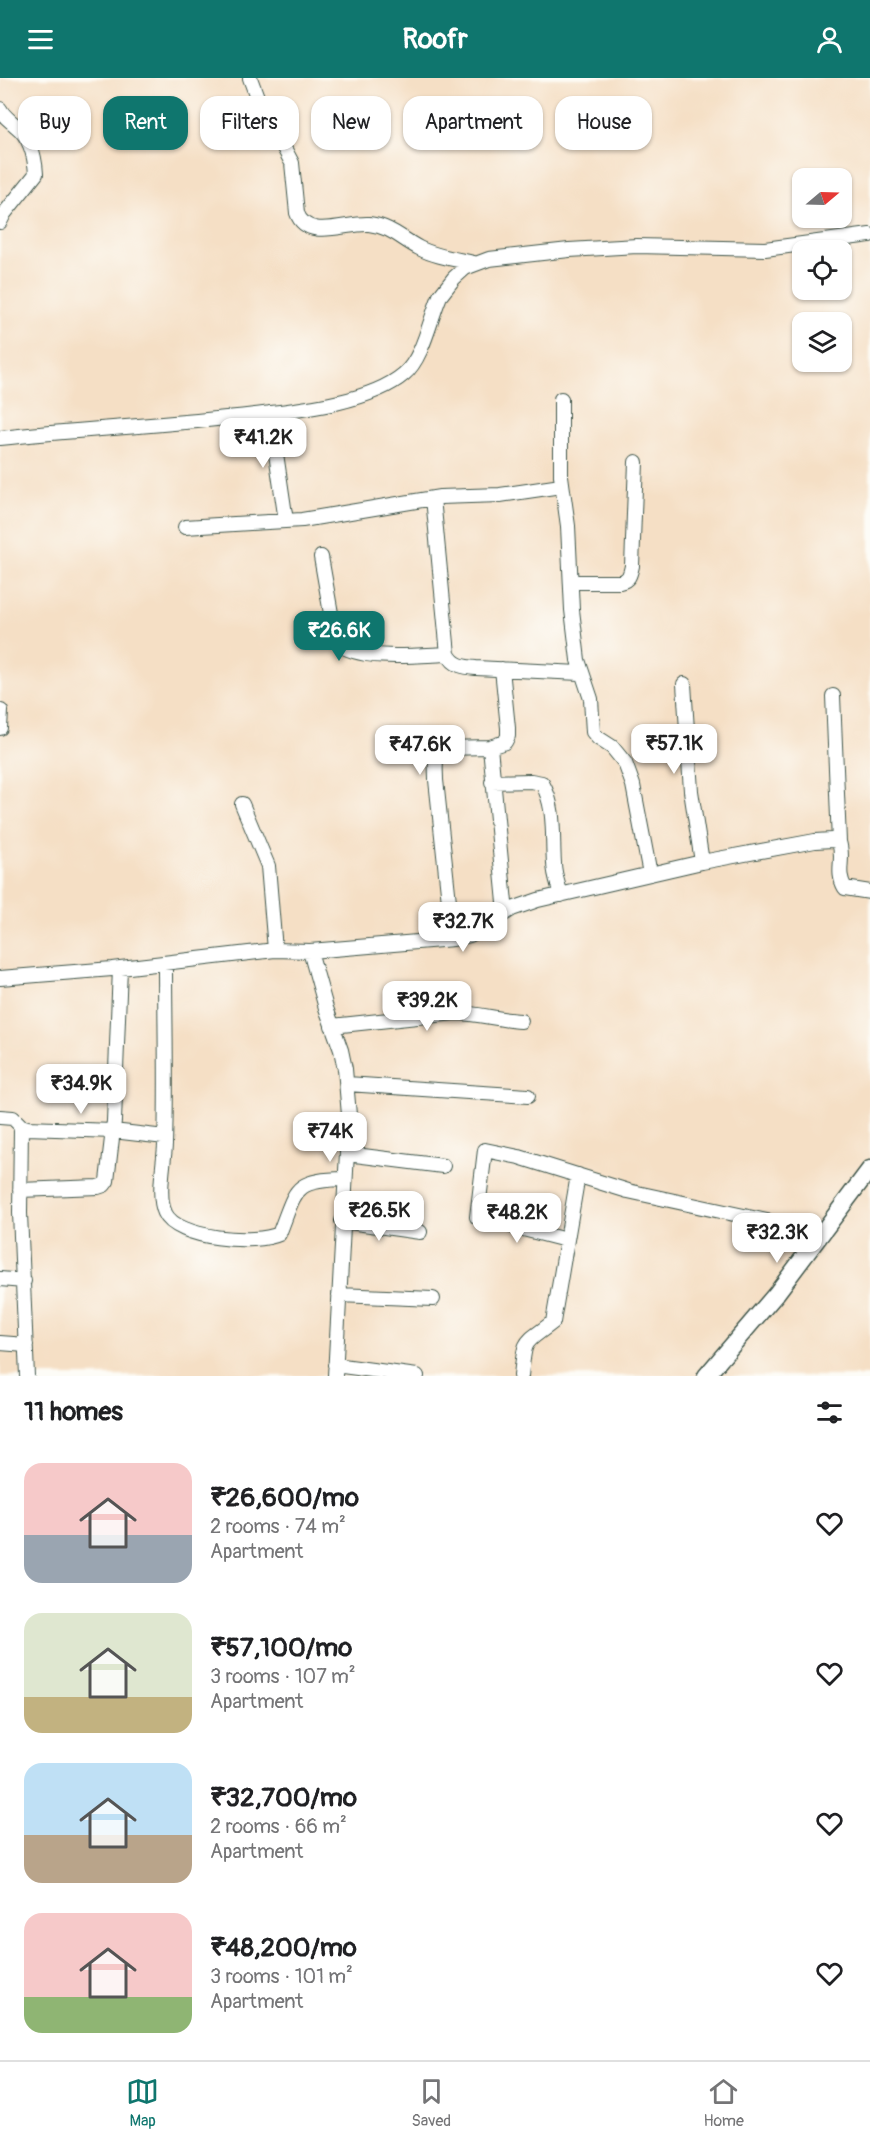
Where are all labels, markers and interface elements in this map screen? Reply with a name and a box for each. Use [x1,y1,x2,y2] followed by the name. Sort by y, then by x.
[24,23,57,56] icon: menu
[402,23,468,56] text: Roofr
[813,23,846,56] icon: person
[18,96,91,150] chip: Buy
[103,96,188,150] chip: Rent
[200,96,299,150] chip: Filters
[311,96,391,150] chip: New
[403,96,543,150] chip: Apartment
[555,96,652,150] chip: House
[792,168,852,228] north arrow
[792,168,852,372] map controls
[792,240,852,300] button: locate
[792,312,852,372] button: layers
[214,418,312,469] pin: ₹41.2K
[233,425,293,450] text: ₹41.2K
[290,611,388,662] pin: ₹26.6K
[308,618,370,643] text: ₹26.6K
[625,724,723,775] pin: ₹57.1K
[371,725,469,776] pin: ₹47.6K
[645,731,703,756] text: ₹57.1K
[389,732,451,757] text: ₹47.6K
[414,902,512,953] pin: ₹32.7K
[432,909,494,934] text: ₹32.7K
[378,981,476,1032] pin: ₹39.2K
[396,988,458,1013] text: ₹39.2K
[32,1064,130,1115] pin: ₹34.9K
[50,1071,112,1096] text: ₹34.9K
[294,1112,366,1163] pin: ₹74K
[307,1119,353,1144] text: ₹74K
[330,1191,428,1242] pin: ₹26.5K
[468,1193,566,1244] pin: ₹48.2K
[348,1198,410,1223] text: ₹26.5K
[486,1200,548,1225] text: ₹48.2K
[728,1213,826,1264] pin: ₹32.3K
[746,1220,808,1245] text: ₹32.3K
[24,1396,123,1428] text: 11 homes
[813,1396,846,1429] icon: filters
[210,1482,359,1514] text: ₹26,600/mo
[72,1487,144,1559] icon: home
[813,1507,846,1540] icon: heart
[210,1514,346,1539] text: 2 rooms · 74 m²
[210,1539,303,1564] text: Apartment
[210,1632,352,1664] text: ₹57,100/mo
[72,1637,144,1709] icon: home
[813,1657,846,1690] icon: heart
[210,1664,356,1689] text: 3 rooms · 107 m²
[210,1689,303,1714] text: Apartment
[210,1782,357,1814] text: ₹32,700/mo
[72,1787,144,1859] icon: home
[813,1807,846,1840] icon: heart
[210,1814,347,1839] text: 2 rooms · 66 m²
[210,1839,303,1864] text: Apartment
[210,1932,357,1964] text: ₹48,200/mo
[72,1937,144,2009] icon: home
[813,1957,846,1990] icon: heart
[210,1964,353,1989] text: 3 rooms · 101 m²
[210,1989,303,2014] text: Apartment
[126,2075,159,2131] tab: Map
[411,2075,451,2131] tab: Saved
[703,2075,744,2131] tab: Home

